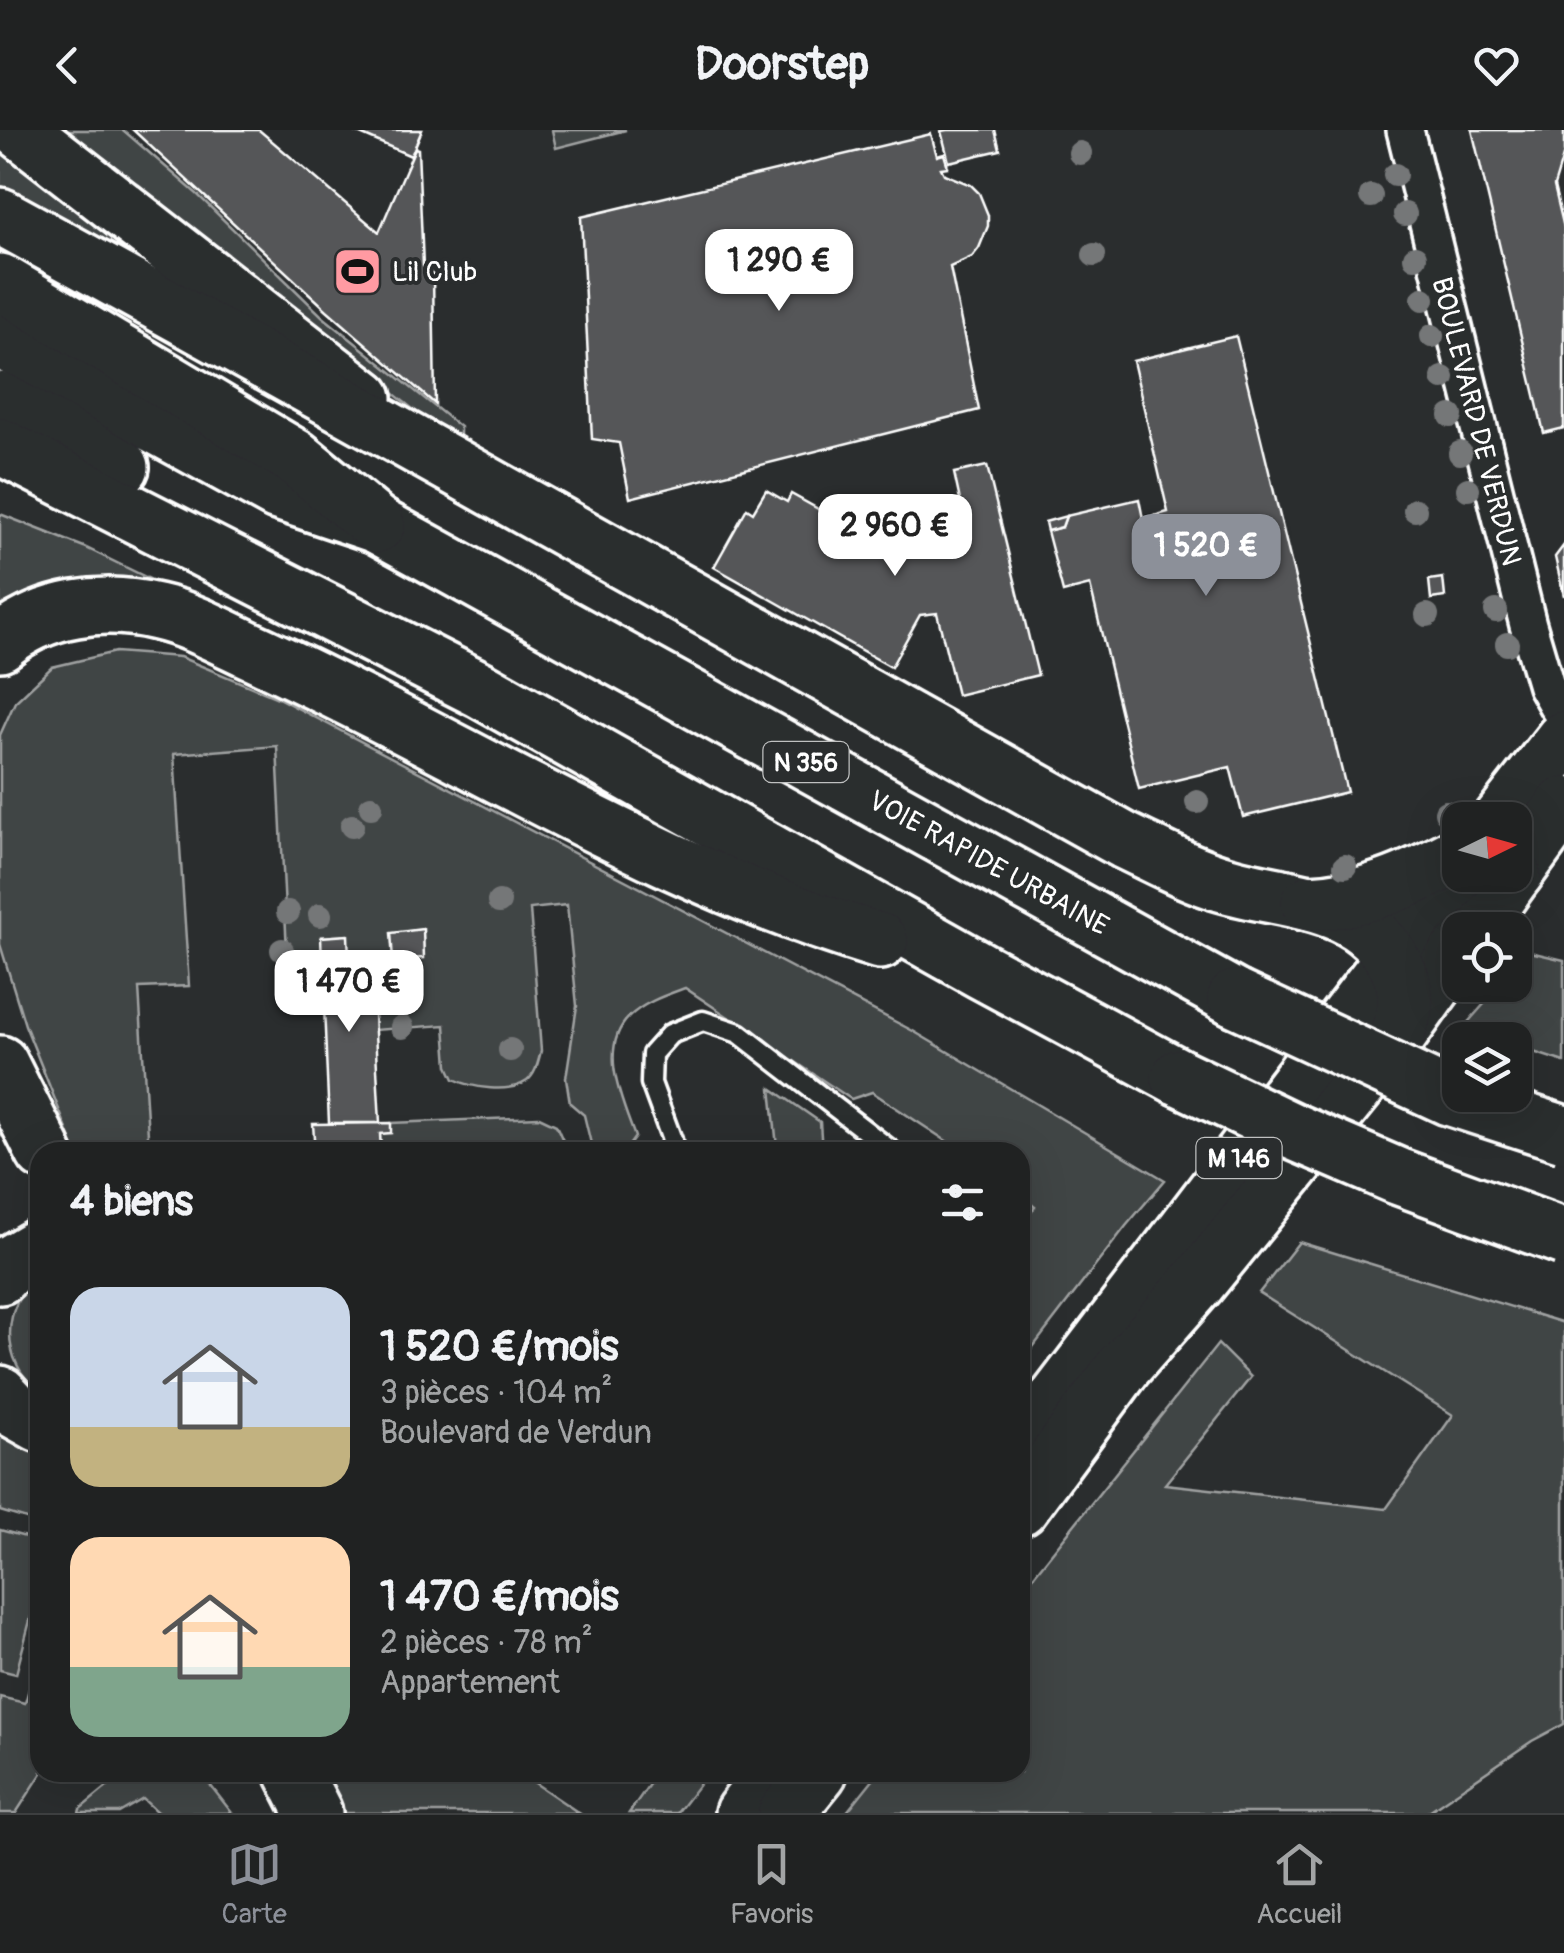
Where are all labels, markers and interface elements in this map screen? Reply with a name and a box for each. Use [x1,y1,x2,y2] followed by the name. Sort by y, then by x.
[695,37,869,93] text: Doorstep
[40,38,95,93] icon: back
[1469,38,1524,93] icon: heart
[687,229,871,314] pin: 1 290 €
[727,241,831,281] text: 1 290 €
[331,245,383,297] sports icon: Lil Club
[392,255,477,290] place label: Lil Club
[1423,274,1529,569] street label: BOULEVARD DE VERDUN
[803,494,987,579] pin: 2 960 €
[840,506,950,546] text: 2 960 €
[1114,514,1298,599] pin: 1 520 €
[1154,526,1258,566] text: 1 520 €
[764,742,848,782] road number: N 356
[862,783,1115,944] street label: VOIE RAPIDE URBAINE
[1442,802,1532,892] north arrow
[1442,802,1532,1112] map controls
[1442,912,1532,1002] button: locate
[257,950,441,1035] pin: 1 470 €
[297,962,401,1002] text: 1 470 €
[1442,1022,1532,1112] button: layers
[1196,1138,1282,1178] road number: M 146
[935,1175,990,1230] icon: filters
[70,1176,193,1228] text: 4 biens
[380,1321,618,1373] text: 1 520 €/mois
[150,1327,270,1447] icon: home
[380,1373,612,1413] text: 3 pièces · 104 m²
[380,1413,652,1453] text: Boulevard de Verdun
[380,1571,619,1623] text: 1 470 €/mois
[150,1577,270,1697] icon: home
[380,1623,593,1663] text: 2 pièces · 78 m²
[380,1663,560,1703] text: Appartement
[222,1837,287,1932] tab: Carte
[730,1837,813,1932] tab: Favoris
[1256,1837,1342,1932] tab: Accueil

